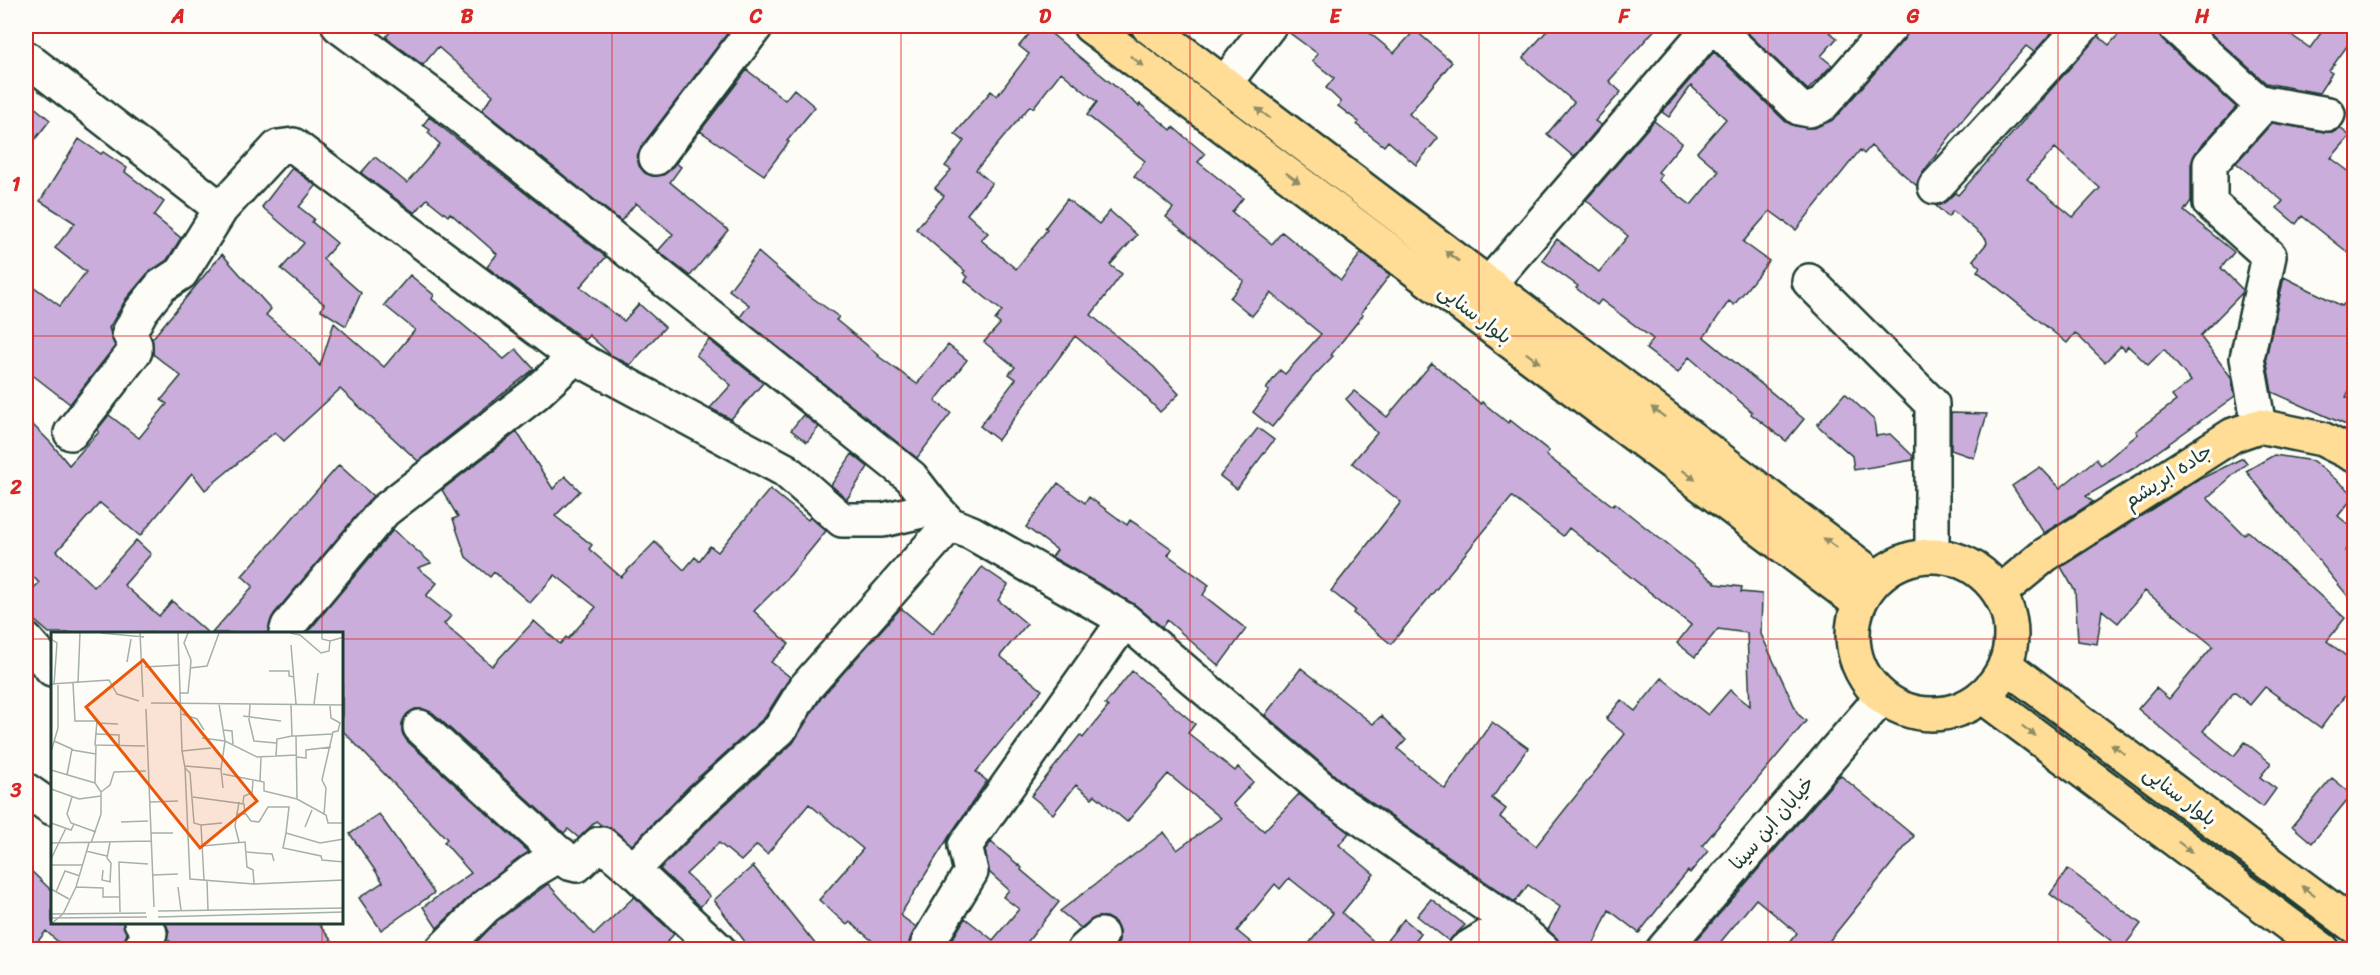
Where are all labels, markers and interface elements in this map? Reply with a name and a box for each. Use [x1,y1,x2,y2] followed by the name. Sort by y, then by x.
[170,0,185,34] text: A
[461,0,474,34] text: B
[749,0,763,34] text: C
[1039,0,1052,34] text: D
[1329,0,1342,34] text: E
[1618,0,1631,34] text: F
[1906,0,1920,34] text: G
[2194,0,2210,34] text: H
[1129,54,1145,67] one-way arrow
[1256,107,1271,119] one-way arrow
[12,167,21,202] text: 1
[1285,171,1301,184] one-way arrow
[1444,250,1460,262] one-way arrow
[1430,274,1520,354] street label: بلوار سنایی
[1524,352,1540,364] one-way arrow
[1650,406,1666,418] one-way arrow
[2116,434,2220,518] street label: جاده ابریشم
[1680,469,1696,481] one-way arrow
[9,470,22,505] text: 2
[1822,537,1837,549] one-way arrow
[51,632,344,924] inset map
[2020,725,2036,737] one-way arrow
[2110,744,2125,756] one-way arrow
[2135,756,2225,836] street label: بلوار سنایی
[1720,767,1824,879] street label: خیابان ابن سینا
[10,773,22,808] text: 3
[2178,841,2193,853] one-way arrow
[2300,885,2316,897] one-way arrow

